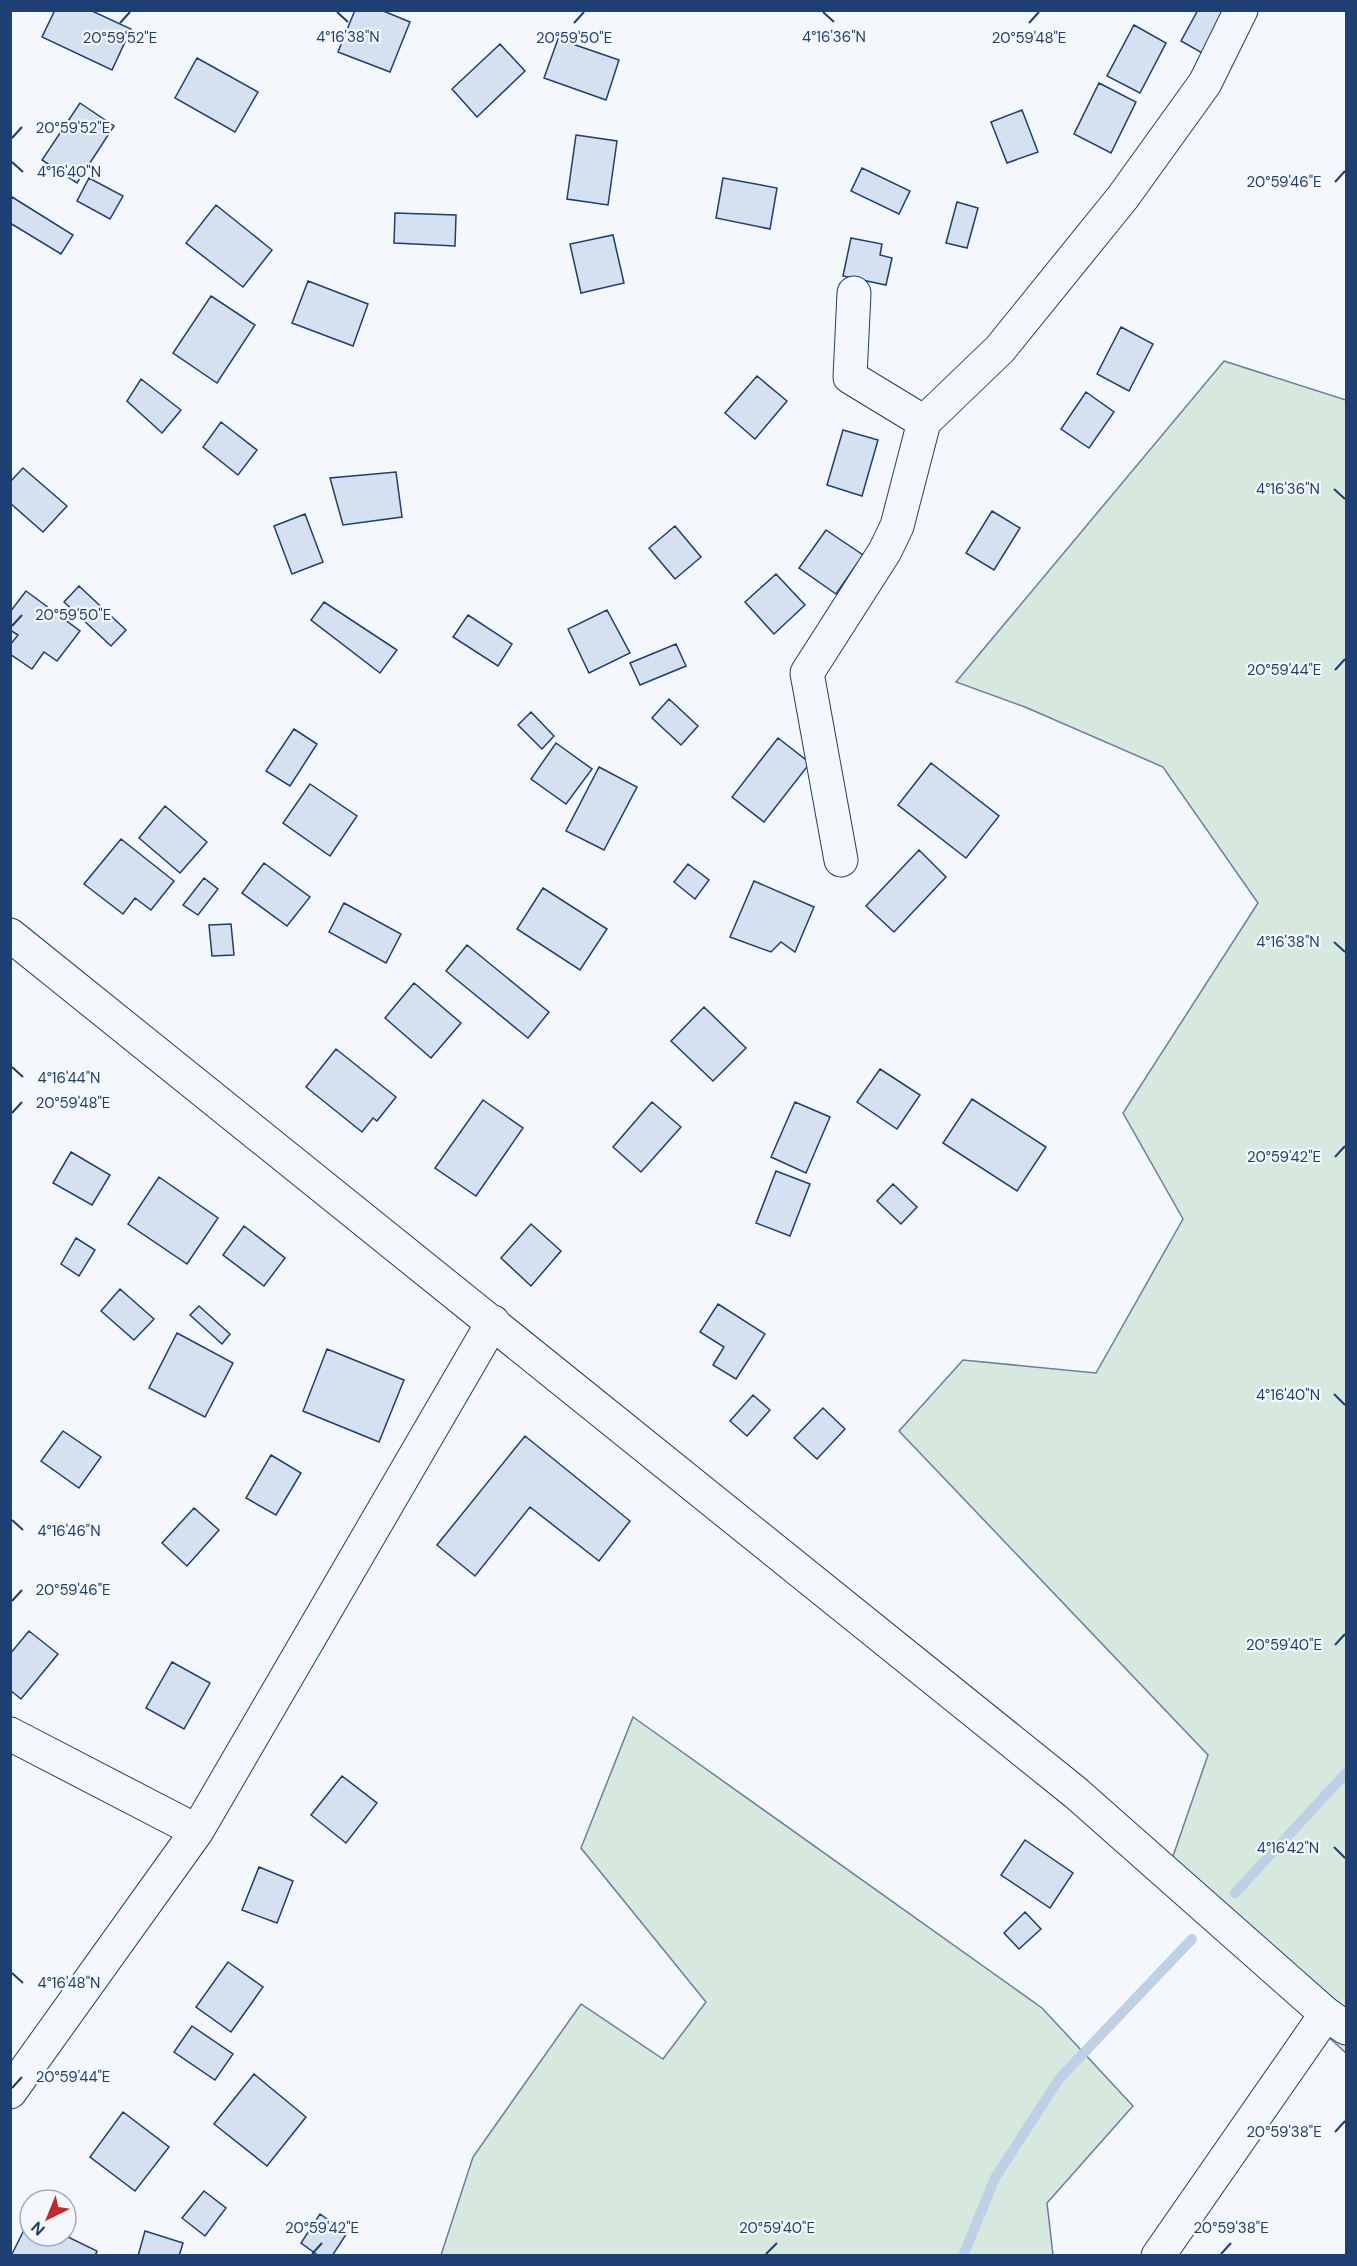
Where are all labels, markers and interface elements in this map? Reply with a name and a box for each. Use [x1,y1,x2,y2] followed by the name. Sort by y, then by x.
[316,27,380,47] text: 4°16'38"N
[802,27,866,47] text: 4°16'36"N
[83,28,157,48] text: 20°59'52"E
[536,28,612,48] text: 20°59'50"E
[992,28,1066,48] text: 20°59'48"E
[36,118,110,138] text: 20°59'52"E
[37,162,101,182] text: 4°16'40"N
[1247,172,1322,192] text: 20°59'46"E
[1256,479,1320,499] text: 4°16'36"N
[35,605,111,625] text: 20°59'50"E
[1247,660,1321,680] text: 20°59'44"E
[1256,932,1320,952] text: 4°16'38"N
[38,1068,100,1088] text: 4°16'44"N
[36,1093,110,1113] text: 20°59'48"E
[1247,1147,1321,1167] text: 20°59'42"E
[1256,1385,1320,1405] text: 4°16'40"N
[37,1521,101,1541] text: 4°16'46"N
[36,1580,111,1600] text: 20°59'46"E
[1246,1635,1322,1655] text: 20°59'40"E
[1257,1838,1319,1858] text: 4°16'42"N
[38,1973,100,1993] text: 4°16'48"N
[36,2067,110,2087] text: 20°59'44"E
[1246,2122,1322,2142] text: 20°59'38"E
[18,2188,78,2248] north arrow
[27,2217,50,2240] text: N
[285,2218,359,2238] text: 20°59'42"E
[739,2218,815,2238] text: 20°59'40"E
[1193,2218,1269,2238] text: 20°59'38"E

